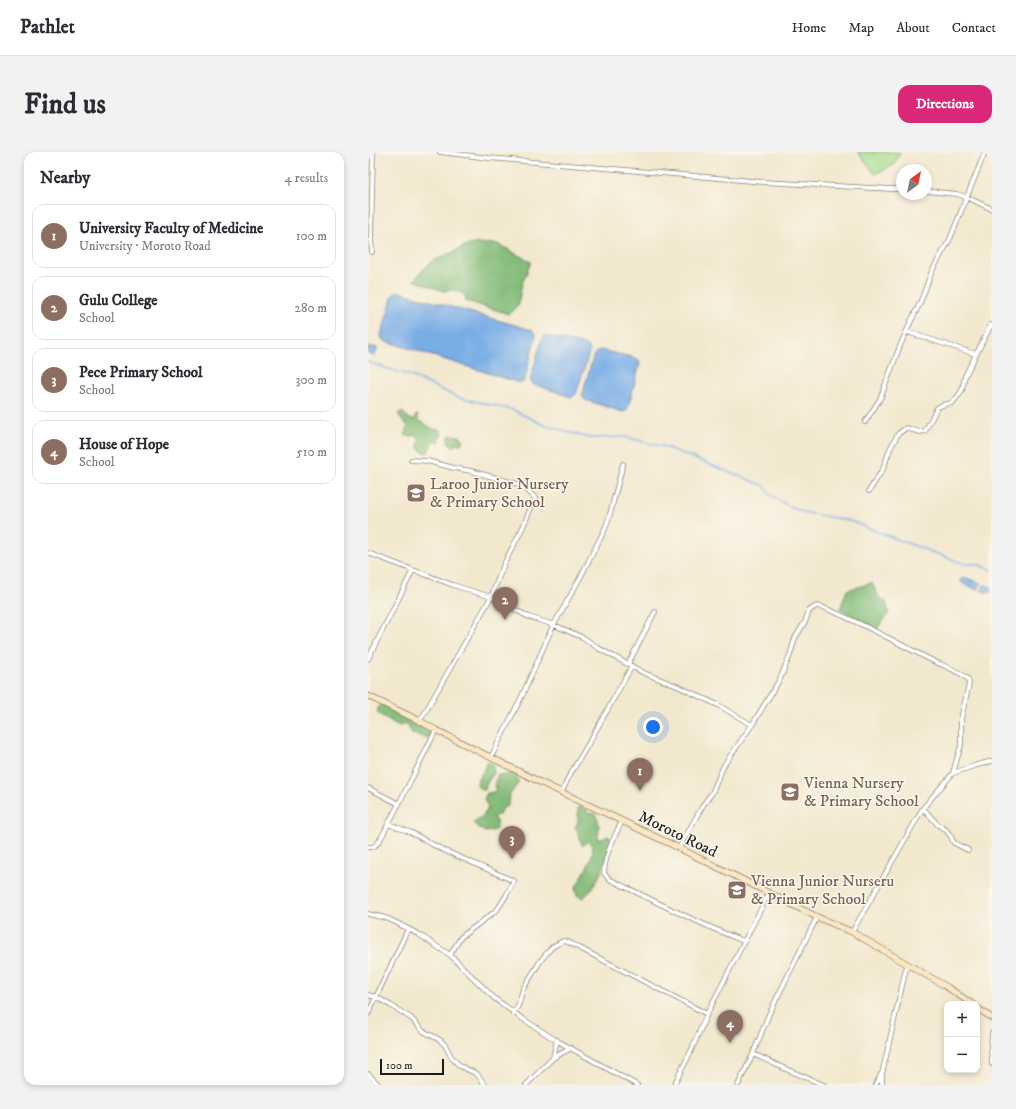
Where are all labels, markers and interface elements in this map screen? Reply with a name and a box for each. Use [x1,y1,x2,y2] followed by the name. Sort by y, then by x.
[20,16,75,39] text: Pathlet
[792,19,826,37] text: Home
[848,19,874,37] text: Map
[896,19,930,37] text: About
[952,19,996,37] text: Contact
[898,85,992,123] button: Directions
[24,87,106,122] text: Find us
[896,164,932,200] north arrow
[40,167,90,189] text: Nearby
[285,170,328,186] text: 4 results
[79,219,263,238] text: University Faculty of Medicine
[52,228,56,244] text: 1
[296,228,327,244] text: 100 m
[79,238,211,254] text: University · Moroto Road
[79,291,158,310] text: Gulu College
[51,300,57,316] text: 2
[295,300,327,316] text: 280 m
[79,310,115,326] text: School
[79,363,203,382] text: Pece Primary School
[52,372,56,388] text: 3
[296,372,327,388] text: 300 m
[79,382,115,398] text: School
[79,435,169,454] text: House of Hope
[50,444,58,460] text: 4
[296,444,327,460] text: 510 m
[79,454,115,470] text: School
[430,474,569,512] place label: Laroo Junior Nursery & Primary School
[405,482,427,504] school or university icon: Laroo Junior Nursery & Primary School
[492,587,518,620] pin: 2
[643,717,663,737] your location
[627,758,653,791] pin: 1
[803,773,919,811] place label: Vienna Nursery & Primary School
[779,781,801,803] school or university icon: Vienna Nursery & Primary School
[635,806,721,862] street label: Moroto Road
[499,826,525,859] pin: 3
[750,871,894,909] place label: Vienna Junior Nurseru & Primary School
[726,879,748,901] school or university icon: Vienna Junior Nurseru & Primary School
[944,1001,980,1073] map controls
[944,1001,980,1037] button: +
[717,1010,743,1043] pin: 4
[944,1037,980,1073] button: −
[380,1057,444,1076] scale bar
[386,1059,412,1073] text: 100 m

